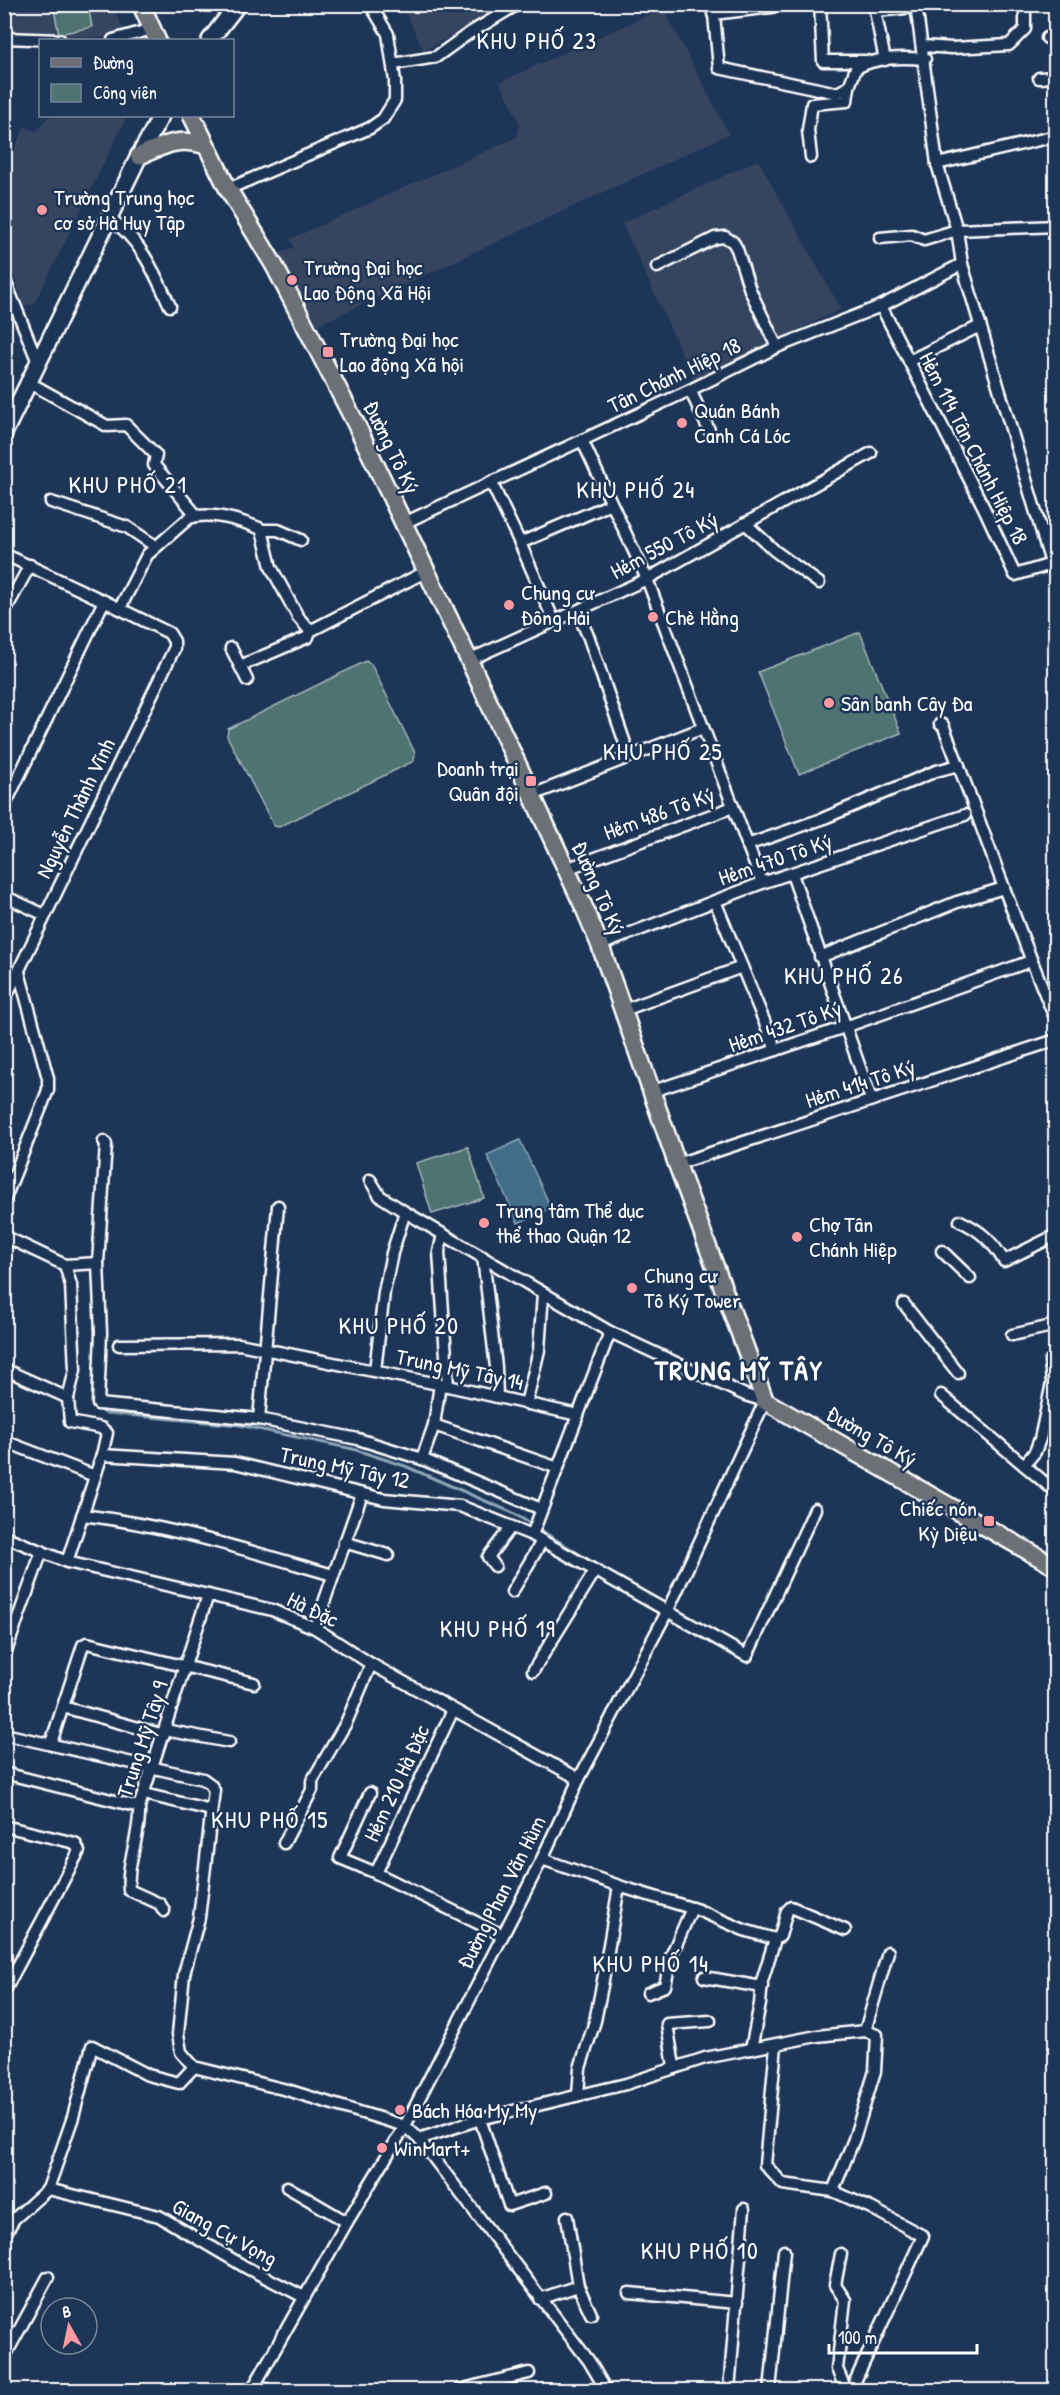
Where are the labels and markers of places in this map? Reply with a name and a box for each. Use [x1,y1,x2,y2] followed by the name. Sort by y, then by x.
[54,182,195,237] place label: Trường Trung học cơ sở Hà Huy Tập
[35,203,49,217] marker: Trường Trung học cơ sở Hà Huy Tập
[304,252,432,307] place label: Trường Đại học Lao Động Xã Hội
[285,273,299,287] marker: Trường Đại học Lao Động Xã Hội
[340,324,464,379] place label: Trường Đại học Lao động Xã hội
[321,345,335,359] marker: Trường Đại học Lao động Xã hội
[694,395,791,450] place label: Quán Bánh Canh Cá Lóc
[675,416,689,430] marker: Quán Bánh Canh Cá Lóc
[521,577,595,632] place label: Chung cư Đông Hải
[502,598,516,612] marker: Chung cư Đông Hải
[665,602,739,632] place label: Chè Hằng
[646,610,660,624] marker: Chè Hằng
[841,688,973,718] place label: Sân banh Cây Đa
[822,696,836,710] marker: Sân banh Cây Đa
[437,753,519,808] place label: Doanh trại Quân đội
[524,774,538,788] marker: Doanh trại Quân đội
[496,1195,644,1250] place label: Trung tâm Thể dục thể thao Quận 12
[809,1209,897,1264] place label: Chợ Tân Chánh Hiệp
[477,1216,491,1230] marker: Trung tâm Thể dục thể thao Quận 12
[790,1230,804,1244] marker: Chợ Tân Chánh Hiệp
[644,1260,741,1315] place label: Chung cư Tô Ký Tower
[625,1281,639,1295] marker: Chung cư Tô Ký Tower
[900,1493,977,1548] place label: Chiếc nón Kỳ Diệu
[982,1514,996,1528] marker: Chiếc nón Kỳ Diệu
[412,2095,537,2125] place label: Bách Hóa My My
[393,2103,407,2117] marker: Bách Hóa My My
[394,2133,471,2163] place label: WinMart+
[375,2141,389,2155] marker: WinMart+

